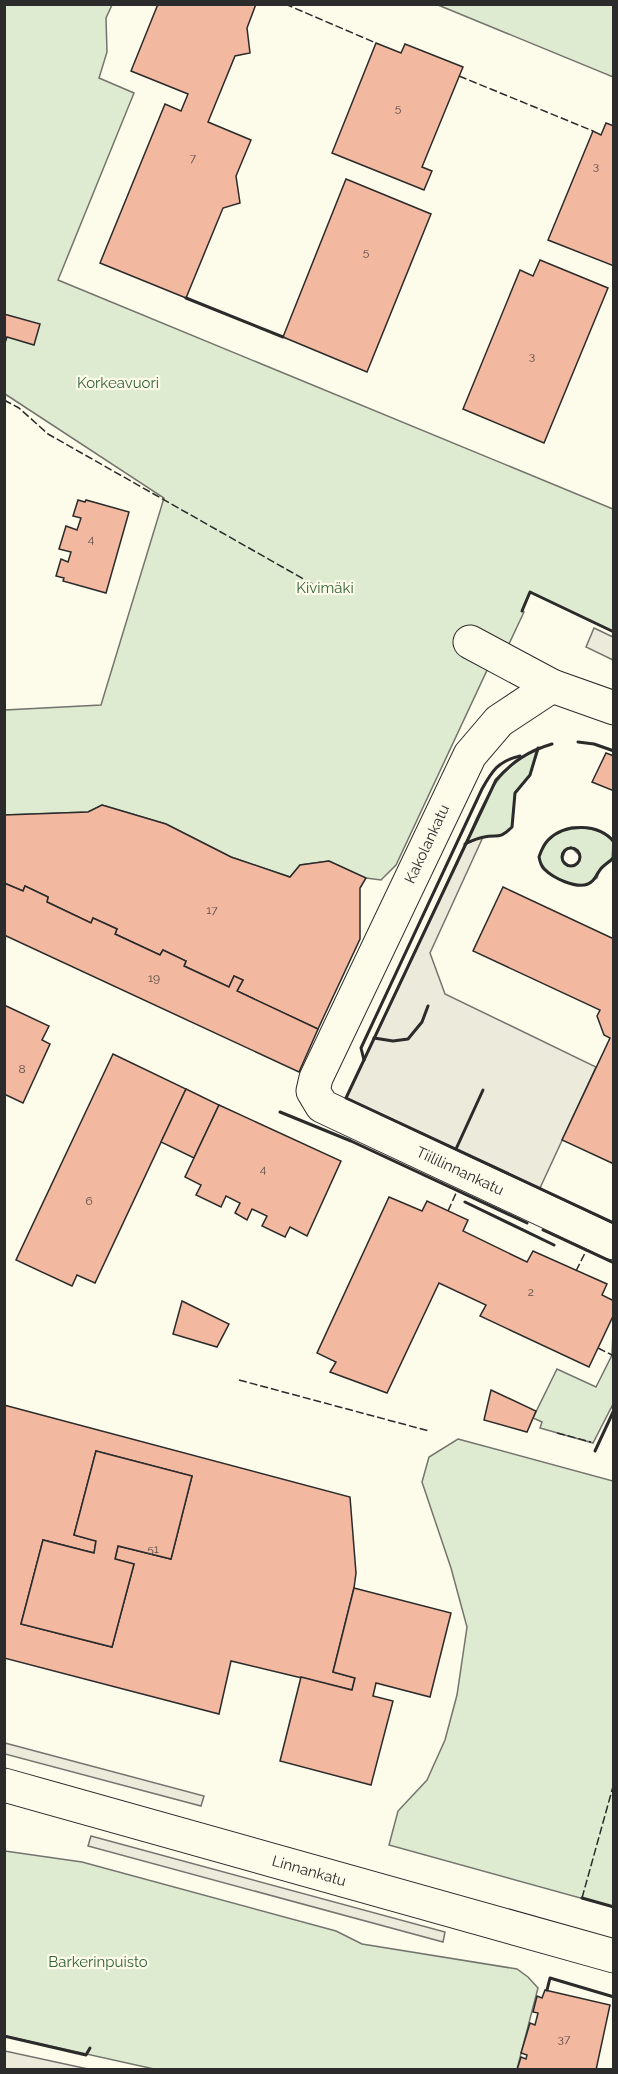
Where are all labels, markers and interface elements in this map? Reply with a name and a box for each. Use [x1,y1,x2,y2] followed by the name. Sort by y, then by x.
[395,101,402,115] house number: 5
[190,151,197,165] house number: 7
[593,159,599,173] house number: 3
[363,245,370,259] house number: 5
[529,349,535,363] house number: 3
[77,374,159,392] park label: Korkeavuori
[88,532,95,546] house number: 4
[296,579,354,597] park label: Kivimäki
[401,801,453,886] street label: Kakolankatu
[206,903,218,917] house number: 17
[148,971,160,985] house number: 19
[18,1062,26,1076] house number: 8
[413,1143,507,1199] street label: Tiililinnankatu
[260,1162,267,1176] house number: 4
[85,1194,93,1208] house number: 6
[528,1285,534,1299] house number: 2
[147,1542,159,1556] house number: 51
[270,1852,348,1890] street label: Linnankatu
[48,1953,148,1971] park label: Barkerinpuisto
[558,2032,571,2046] house number: 37

